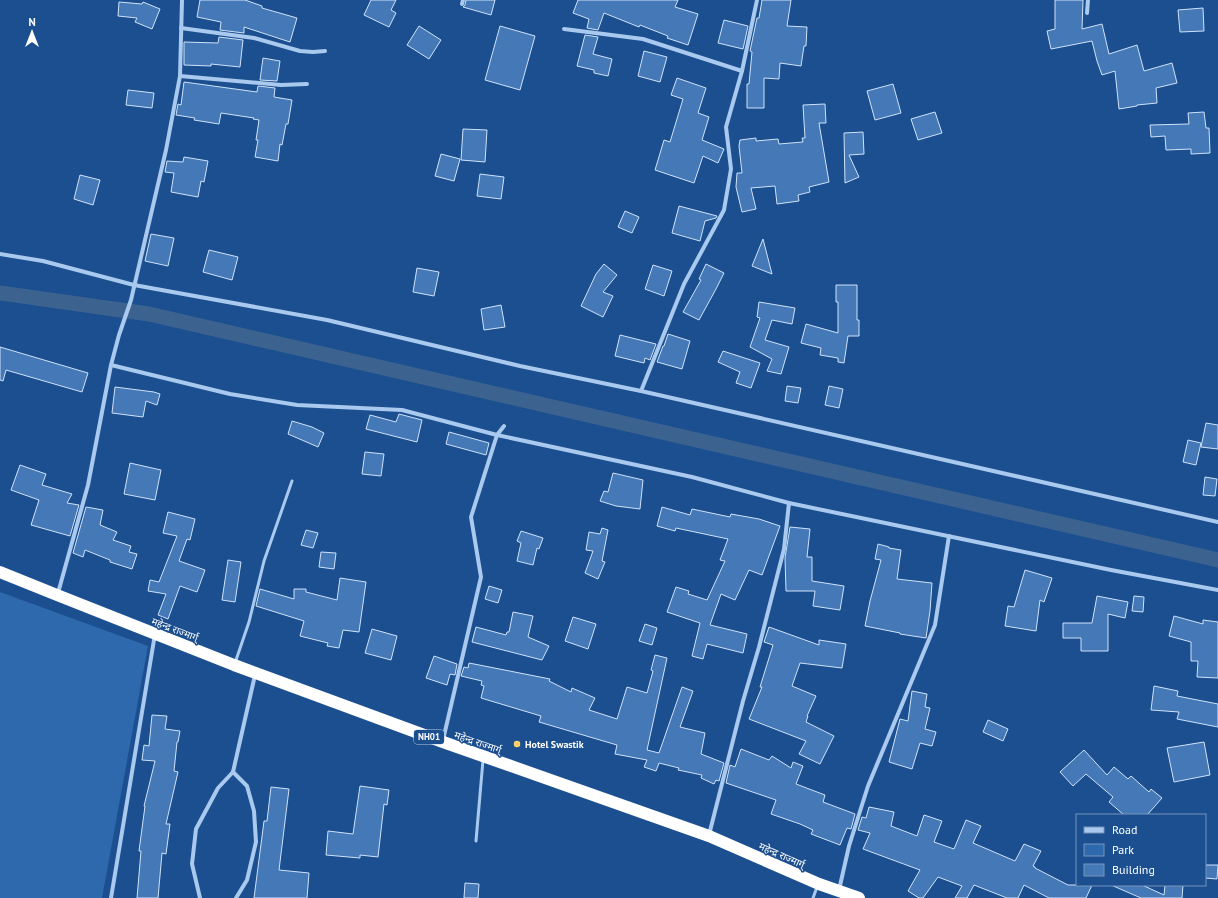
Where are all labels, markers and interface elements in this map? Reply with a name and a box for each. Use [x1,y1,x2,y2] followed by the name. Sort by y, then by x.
[12,12,52,52] north arrow
[28,15,36,29] text: N
[150,615,202,645] street label: महेन्द्र राज्मार्ग्
[453,728,505,757] street label: महेन्द्र राज्मार्ग्
[414,730,444,744] road number: NH01
[525,738,584,751] place label: Hotel Swastik
[512,739,522,749] marker: Hotel Swastik
[1076,814,1206,886] legend
[1112,822,1137,837] text: Road
[757,840,809,872] street label: महेन्द्र राज्मार्ग्
[1112,842,1134,857] text: Park
[1112,862,1155,877] text: Building

